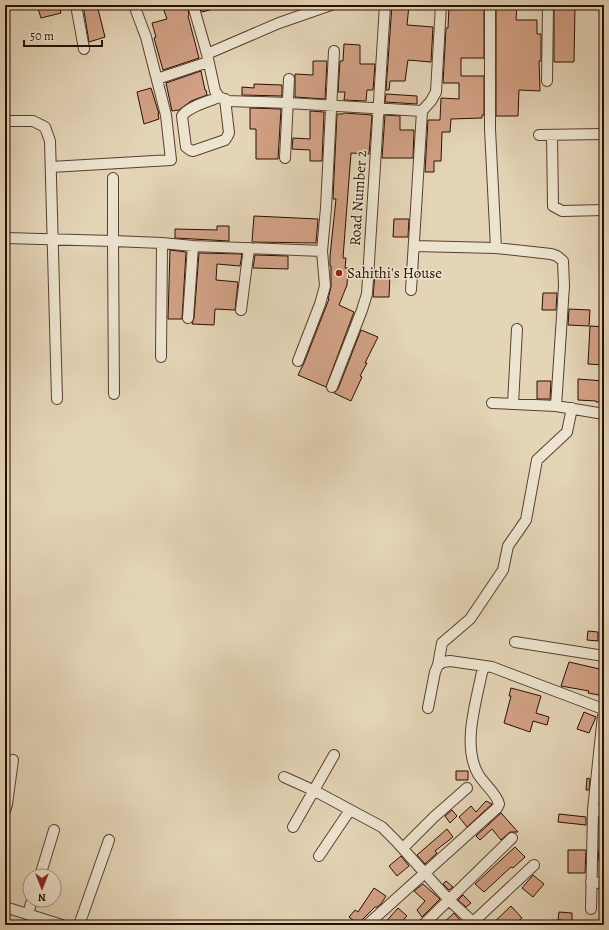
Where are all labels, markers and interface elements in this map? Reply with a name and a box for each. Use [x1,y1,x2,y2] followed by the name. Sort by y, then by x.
[24,22,102,48] scale bar
[30,28,54,44] text: 50 m
[345,150,371,246] street label: Road Number 2
[347,263,442,283] place label: Sahithi's House
[334,268,344,278] marker: Sahithi's House
[22,868,62,908] north arrow
[38,890,46,905] text: N

